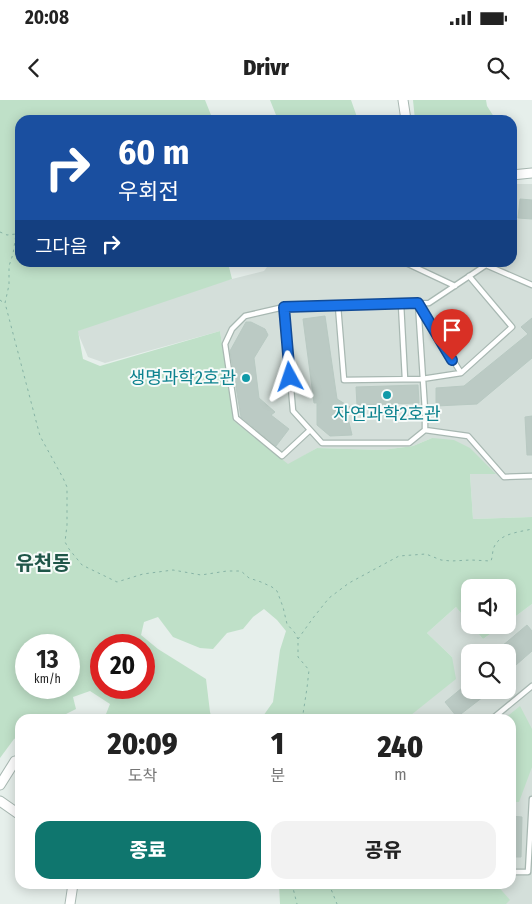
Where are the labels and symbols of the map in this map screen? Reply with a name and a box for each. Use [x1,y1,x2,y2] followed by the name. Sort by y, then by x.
[431,309,473,360] pin
[263,350,315,402] position arrow
[129,367,236,389] place label: 생명과학2호관
[240,372,252,384] marker: 생명과학2호관
[381,389,393,401] marker: 자연과학2호관
[333,403,441,425] place label: 자연과학2호관
[15,551,71,575] district label: 유천동
[90,634,155,699] speed limit sign: 20

